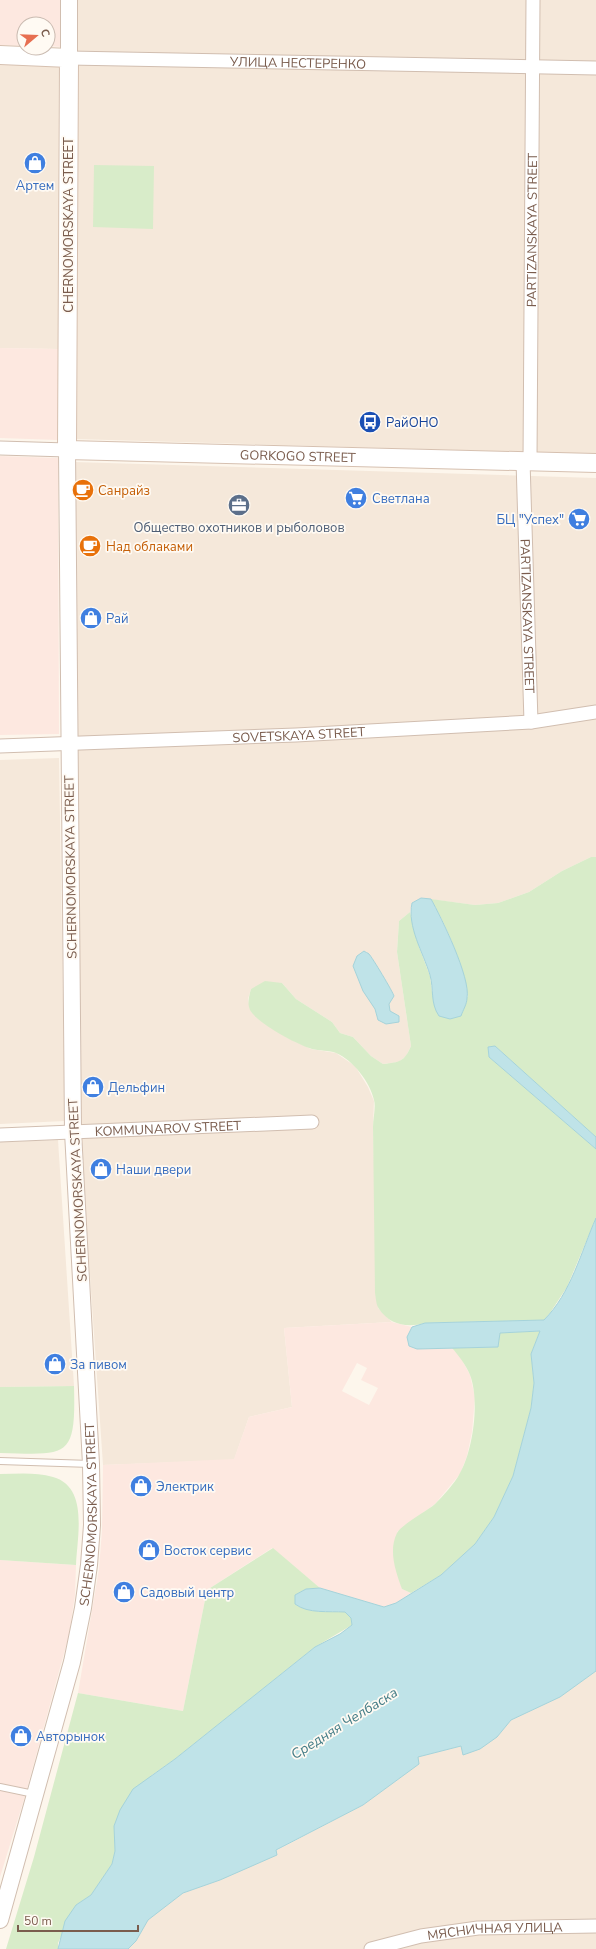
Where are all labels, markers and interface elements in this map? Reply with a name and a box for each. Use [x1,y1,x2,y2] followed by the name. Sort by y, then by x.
[16,16,56,56] north arrow
[37,27,53,39] text: С
[229,53,366,74] street label: УЛИЦА НЕСТЕРЕНКО
[60,137,78,313] street label: CHERNOMORSKAYA STREET
[22,150,48,176] shop icon: Артем
[523,153,542,307] street label: PARTIZANSKAYA STREET
[16,177,54,195] place label: Артем
[357,409,383,435] bus stop icon: РайОНО
[386,414,439,432] place label: РайОНО
[240,446,356,467] street label: GORKOGO STREET
[70,477,96,503] cafe icon: Санрайз
[98,482,150,500] place label: Санрайз
[343,485,369,511] supermarket icon: Светлана
[372,490,430,508] place label: Светлана
[226,492,252,518] office icon: Общество охотников и рыболовов
[566,506,592,532] supermarket icon: БЦ "Успех"
[496,511,564,529] place label: БЦ "Успех"
[134,519,345,537] place label: Общество охотников и рыболовов
[77,533,103,559] cafe icon: Над облаками
[106,538,193,556] place label: Над облаками
[515,539,538,694] street label: PARTIZANSKAYA STREET
[78,605,104,631] shop icon: Рай
[106,610,129,628] place label: Рай
[232,723,366,747] street label: SOVETSKAYA STREET
[60,775,82,959] street label: SСHERNOMORSKAYA STREET
[80,1074,106,1100] shop icon: Дельфин
[108,1079,165,1097] place label: Дельфин
[64,1098,92,1282] street label: SСHERNOMORSKAYA STREET
[94,1117,242,1141] street label: KOMMUNAROV STREET
[88,1156,114,1182] shop icon: Наши двери
[116,1161,191,1179] place label: Наши двери
[42,1351,68,1377] shop icon: За пивом
[70,1356,127,1374] place label: За пивом
[75,1422,102,1607] street label: SСHERNOMORSKAYA STREET
[128,1473,154,1499] shop icon: Электрик
[156,1478,214,1496] place label: Электрик
[136,1537,162,1563] shop icon: Восток сервис
[164,1542,251,1560] place label: Восток сервис
[111,1579,137,1605] shop icon: Садовый центр
[140,1584,234,1602] place label: Садовый центр
[287,1683,401,1764] water label: Средняя Челбаска
[8,1723,34,1749] shop icon: Авторынок
[36,1728,105,1746] place label: Авторынок
[18,1907,138,1933] scale bar
[24,1913,52,1929] text: 50 m
[426,1919,563,1945] street label: МЯСНИЧНАЯ УЛИЦА

